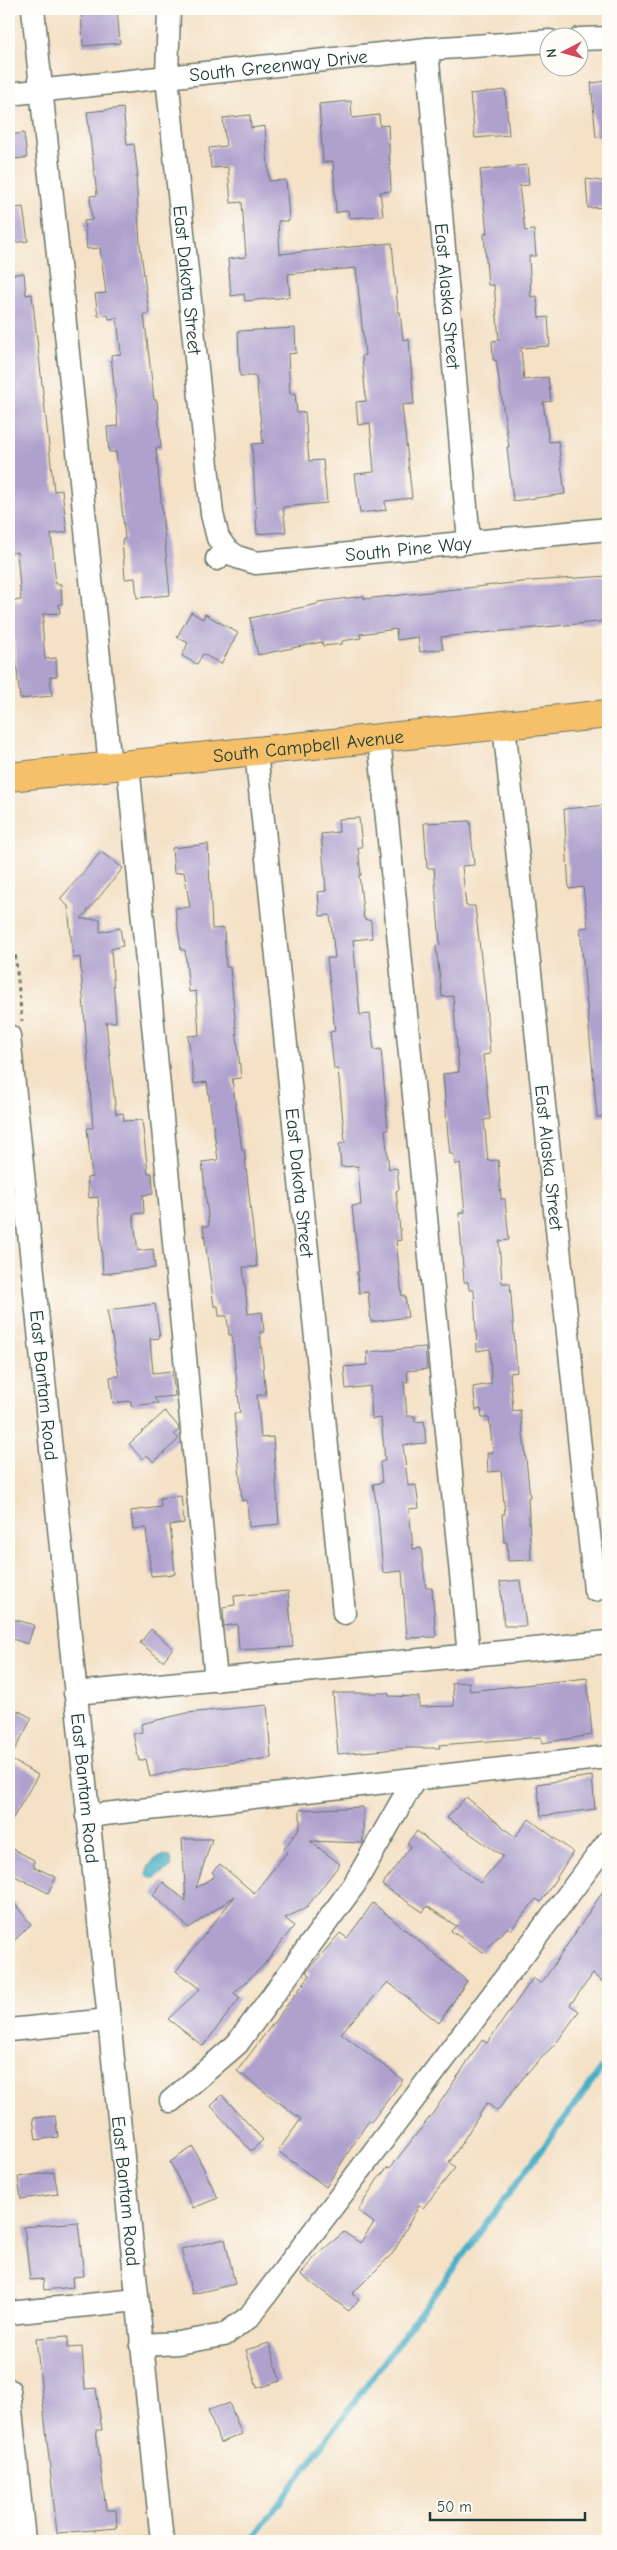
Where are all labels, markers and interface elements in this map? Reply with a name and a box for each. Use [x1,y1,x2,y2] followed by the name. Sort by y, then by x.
[540,28,590,78] north arrow
[188,45,369,87] street label: South Greenway Drive
[543,48,560,59] text: N
[168,204,206,356] street label: East Dakota Street
[430,222,464,371] street label: East Alaska Street
[344,532,473,566] street label: South Pine Way
[212,726,405,767] street label: South Campbell Avenue
[530,1084,567,1232] street label: East Alaska Street
[281,1107,318,1259] street label: East Dakota Street
[25,1309,62,1461] street label: East Bantam Road
[66,1712,103,1864] street label: East Bantam Road
[107,2115,144,2267] street label: East Bantam Road
[430,2490,584,2522] scale bar
[437,2498,472,2516] text: 50 m

